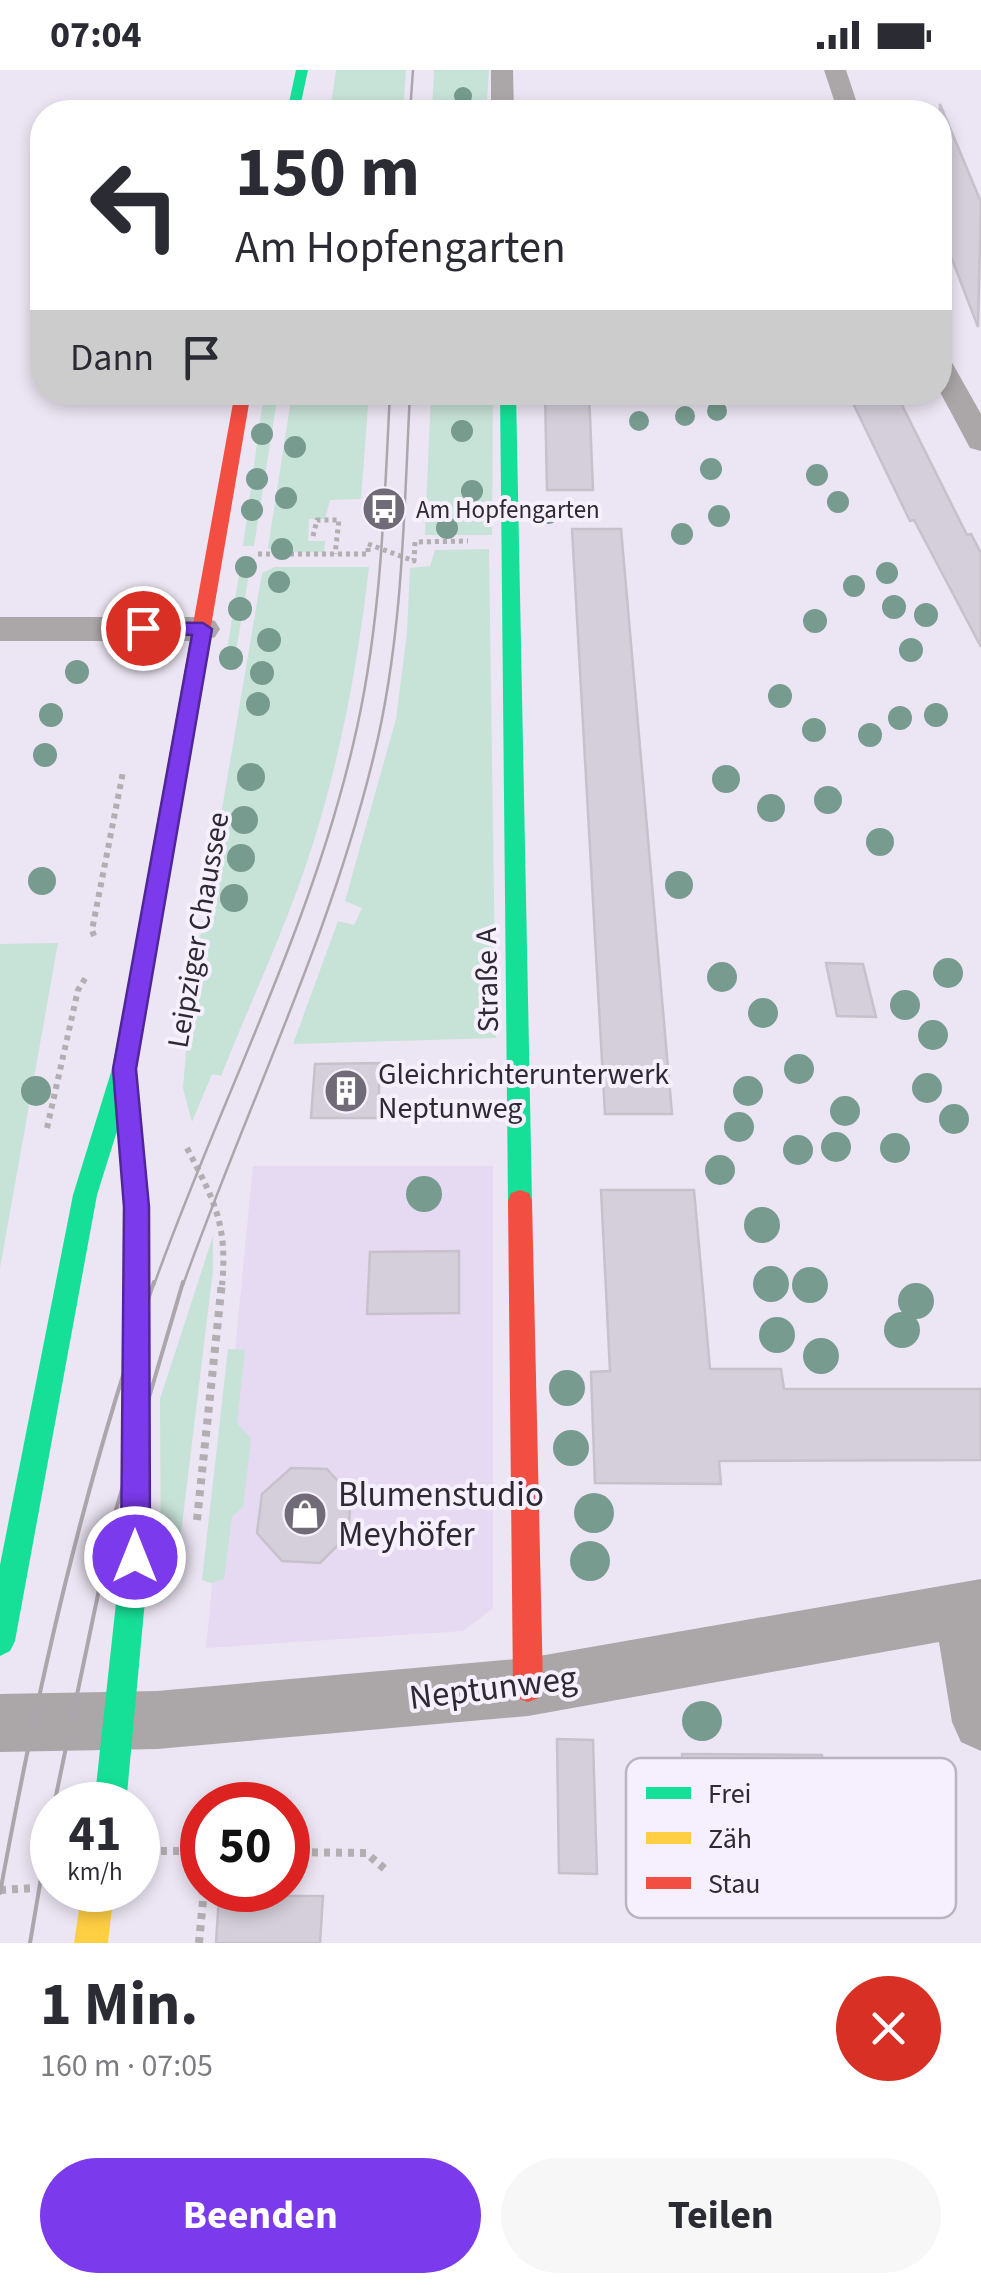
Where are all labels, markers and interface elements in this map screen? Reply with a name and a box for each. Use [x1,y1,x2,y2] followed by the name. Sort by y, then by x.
[50,8,142,62] text: 07:04
[235,123,420,223] text: 150 m
[70,140,200,270] icon: left
[235,216,566,280] text: Am Hopfengarten
[174,330,229,385] icon: arrive
[70,331,154,385] text: Dann
[361,486,407,532] bus stop icon: Am Hopfengarten
[416,492,600,528] place label: Am Hopfengarten
[101,586,186,671] pin
[116,601,171,656] icon: arrive
[157,809,240,1051] street label: Leipziger Chaussee
[465,927,510,1033] street label: Straße A
[378,1053,669,1130] place label: Gleichrichterunterwerk Neptunweg
[323,1068,369,1114] building icon: Gleichrichterunterwerk Neptunweg
[338,1470,544,1560] place label: Blumenstudio Meyhöfer
[282,1491,328,1537] shop icon: Blumenstudio Meyhöfer
[83,1505,187,1609] position arrow
[406,1653,580,1723] street label: Neptunweg
[626,1758,956,1918] legend
[708,1774,751,1814] text: Frei
[180,1782,310,1912] speed limit sign: 50
[69,1799,121,1870] text: 41
[708,1819,752,1859] text: Zäh
[67,1854,123,1890] text: km/h
[708,1864,761,1904] text: Stau
[40,1963,198,2048] text: 1 Min.
[836,1976,941,2081] button: close
[40,2043,213,2089] text: 160 m · 07:05
[40,2158,481,2273] button: Beenden
[501,2158,941,2273] button: Teilen

